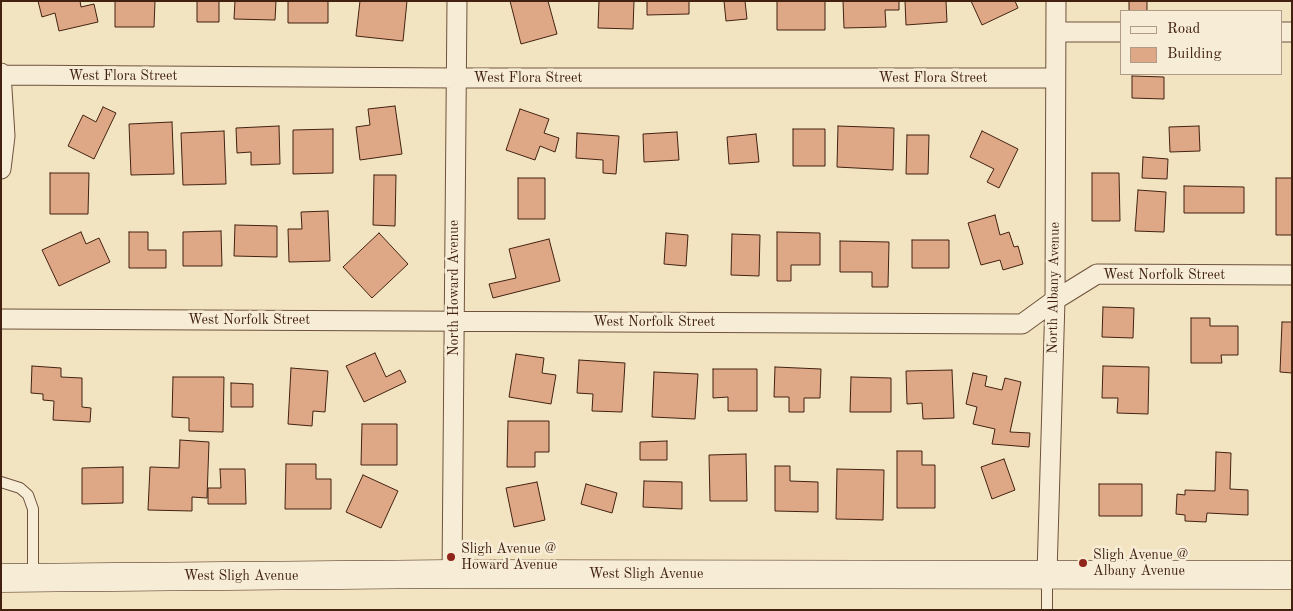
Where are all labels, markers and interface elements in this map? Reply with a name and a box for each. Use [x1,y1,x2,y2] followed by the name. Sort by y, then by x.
[1120,10,1283,75] legend
[1167,22,1200,37] text: Road
[1167,47,1222,62] text: Building
[69,68,177,84] street label: West Flora Street
[474,70,582,86] street label: West Flora Street
[879,70,987,86] street label: West Flora Street
[446,220,462,356] street label: North Howard Avenue
[1044,222,1064,354] street label: North Albany Avenue
[1103,267,1225,283] street label: West Norfolk Street
[188,312,310,328] street label: West Norfolk Street
[593,314,715,330] street label: West Norfolk Street
[461,541,558,574] place label: Sligh Avenue @ Howard Avenue
[1093,547,1188,580] place label: Sligh Avenue @ Albany Avenue
[445,551,457,563] marker: Sligh Avenue @ Howard Avenue
[1077,557,1089,569] marker: Sligh Avenue @ Albany Avenue
[589,566,703,582] street label: West Sligh Avenue
[184,568,298,584] street label: West Sligh Avenue

